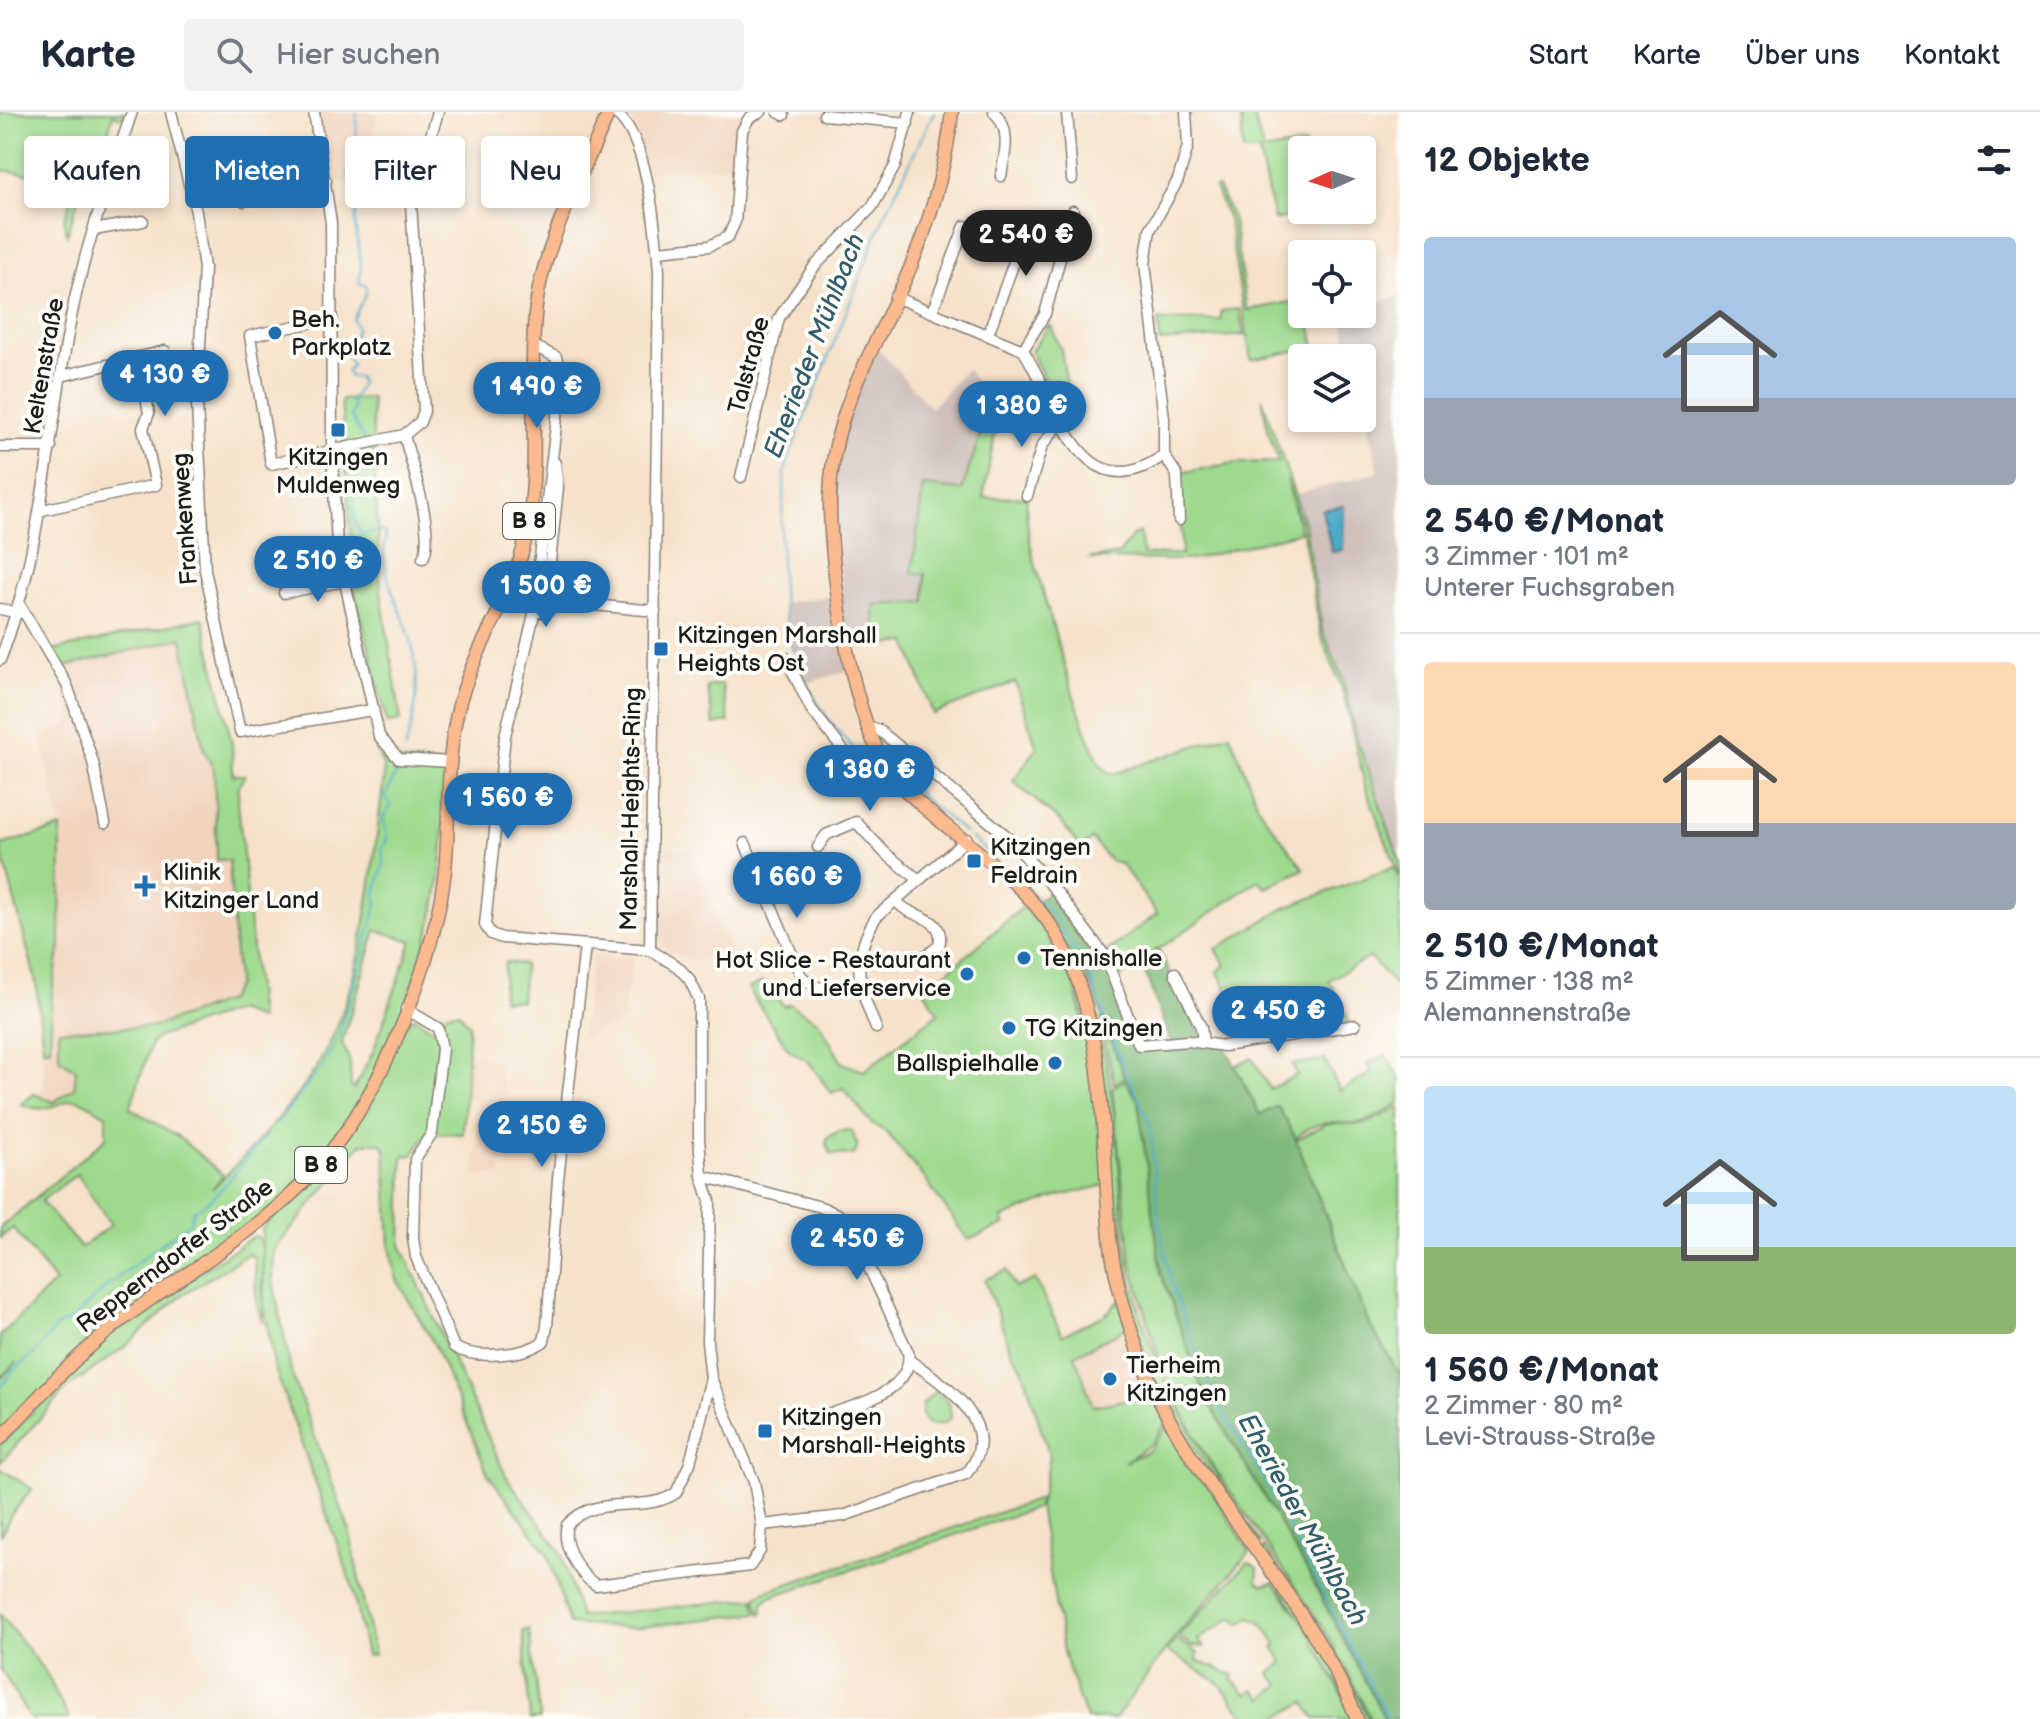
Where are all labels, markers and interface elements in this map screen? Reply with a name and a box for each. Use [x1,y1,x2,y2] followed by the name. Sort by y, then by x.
[184,19,744,91] search box
[40,33,136,78] text: Karte
[212,33,256,77] icon: search
[276,37,440,73] text: Hier suchen
[1529,39,1588,72] text: Start
[1632,39,1701,72] text: Karte
[1745,39,1860,72] text: Über uns
[1904,39,2000,72] text: Kontakt
[24,136,169,208] chip: Kaufen
[185,136,329,208] chip: Mieten
[345,136,465,208] chip: Filter
[481,136,590,208] chip: Neu
[1288,136,1376,224] north arrow
[1288,136,1376,432] map controls
[1972,138,2016,182] icon: filters
[1424,140,1590,181] text: 12 Objekte
[952,210,1100,278] pin: 2 540 €
[978,220,1074,251] text: 2 540 €
[758,230,872,462] water label: Eherieder Mühlbach
[1288,240,1376,328] button: locate
[1648,289,1792,433] icon: home
[18,296,70,436] street label: Keltenstraße
[291,305,391,362] place label: Beh. Parkplatz
[722,313,776,417] street label: Talstraße
[266,324,284,342] marker: Beh. Parkplatz
[1288,344,1376,432] button: layers
[91,350,239,418] pin: 4 130 €
[119,360,211,391] text: 4 130 €
[463,362,611,430] pin: 1 490 €
[491,372,583,403] text: 1 490 €
[948,381,1096,449] pin: 1 380 €
[976,391,1068,422] text: 1 380 €
[329,421,347,439] marker: Kitzingen Muldenweg
[276,443,400,500] place label: Kitzingen Muldenweg
[166,452,204,586] street label: Frankenweg
[1424,501,1664,542] text: 2 540 €/Monat
[503,503,555,539] road number: B 8
[244,536,392,604] pin: 2 510 €
[1424,542,1629,573] text: 3 Zimmer · 101 m²
[272,546,364,577] text: 2 510 €
[472,561,620,629] pin: 1 500 €
[500,571,592,602] text: 1 500 €
[1424,573,1675,604] text: Unterer Fuchsgraben
[677,621,877,678] place label: Kitzingen Marshall Heights Ost
[652,640,670,658] marker: Kitzingen Marshall Heights Ost
[614,687,648,931] street label: Marshall-Heights-Ring
[1648,714,1792,858] icon: home
[796,745,944,813] pin: 1 380 €
[824,755,916,786] text: 1 380 €
[434,773,582,841] pin: 1 560 €
[462,783,554,814] text: 1 560 €
[990,833,1091,890] place label: Kitzingen Feldrain
[723,852,871,920] pin: 1 660 €
[965,852,983,870] marker: Kitzingen Feldrain
[163,858,319,915] place label: Klinik Kitzinger Land
[751,862,843,893] text: 1 660 €
[134,875,156,897] marker: Klinik Kitzinger Land
[1424,926,1658,967] text: 2 510 €/Monat
[1040,944,1162,973] place label: Tennishalle
[715,946,952,1003] place label: Hot Slice - Restaurant und Lieferservice
[1015,949,1033,967] marker: Tennishalle
[958,965,976,983] marker: Hot Slice - Restaurant und Lieferservice
[1424,967,1634,998] text: 5 Zimmer · 138 m²
[1204,986,1352,1054] pin: 2 450 €
[1230,996,1326,1027] text: 2 450 €
[1424,998,1631,1029] text: Alemannenstraße
[1025,1014,1163,1043] place label: TG Kitzingen
[1000,1019,1018,1037] marker: TG Kitzingen
[896,1049,1039,1078] place label: Ballspielhalle
[1046,1054,1064,1072] marker: Ballspielhalle
[468,1101,616,1169] pin: 2 150 €
[496,1111,588,1142] text: 2 150 €
[1648,1138,1792,1282] icon: home
[295,1147,347,1183] road number: B 8
[71,1173,279,1339] street label: Repperndorfer Straße
[783,1214,931,1282] pin: 2 450 €
[809,1224,905,1255] text: 2 450 €
[1424,1350,1659,1391] text: 1 560 €/Monat
[1126,1351,1227,1408] place label: Tierheim Kitzingen
[1101,1370,1119,1388] marker: Tierheim Kitzingen
[1424,1391,1623,1422] text: 2 Zimmer · 80 m²
[781,1403,966,1460] place label: Kitzingen Marshall-Heights
[1231,1409,1373,1631] water label: Eherieder Mühlbach
[756,1422,774,1440] marker: Kitzingen Marshall-Heights
[1424,1422,1656,1453] text: Levi-Strauss-Straße

